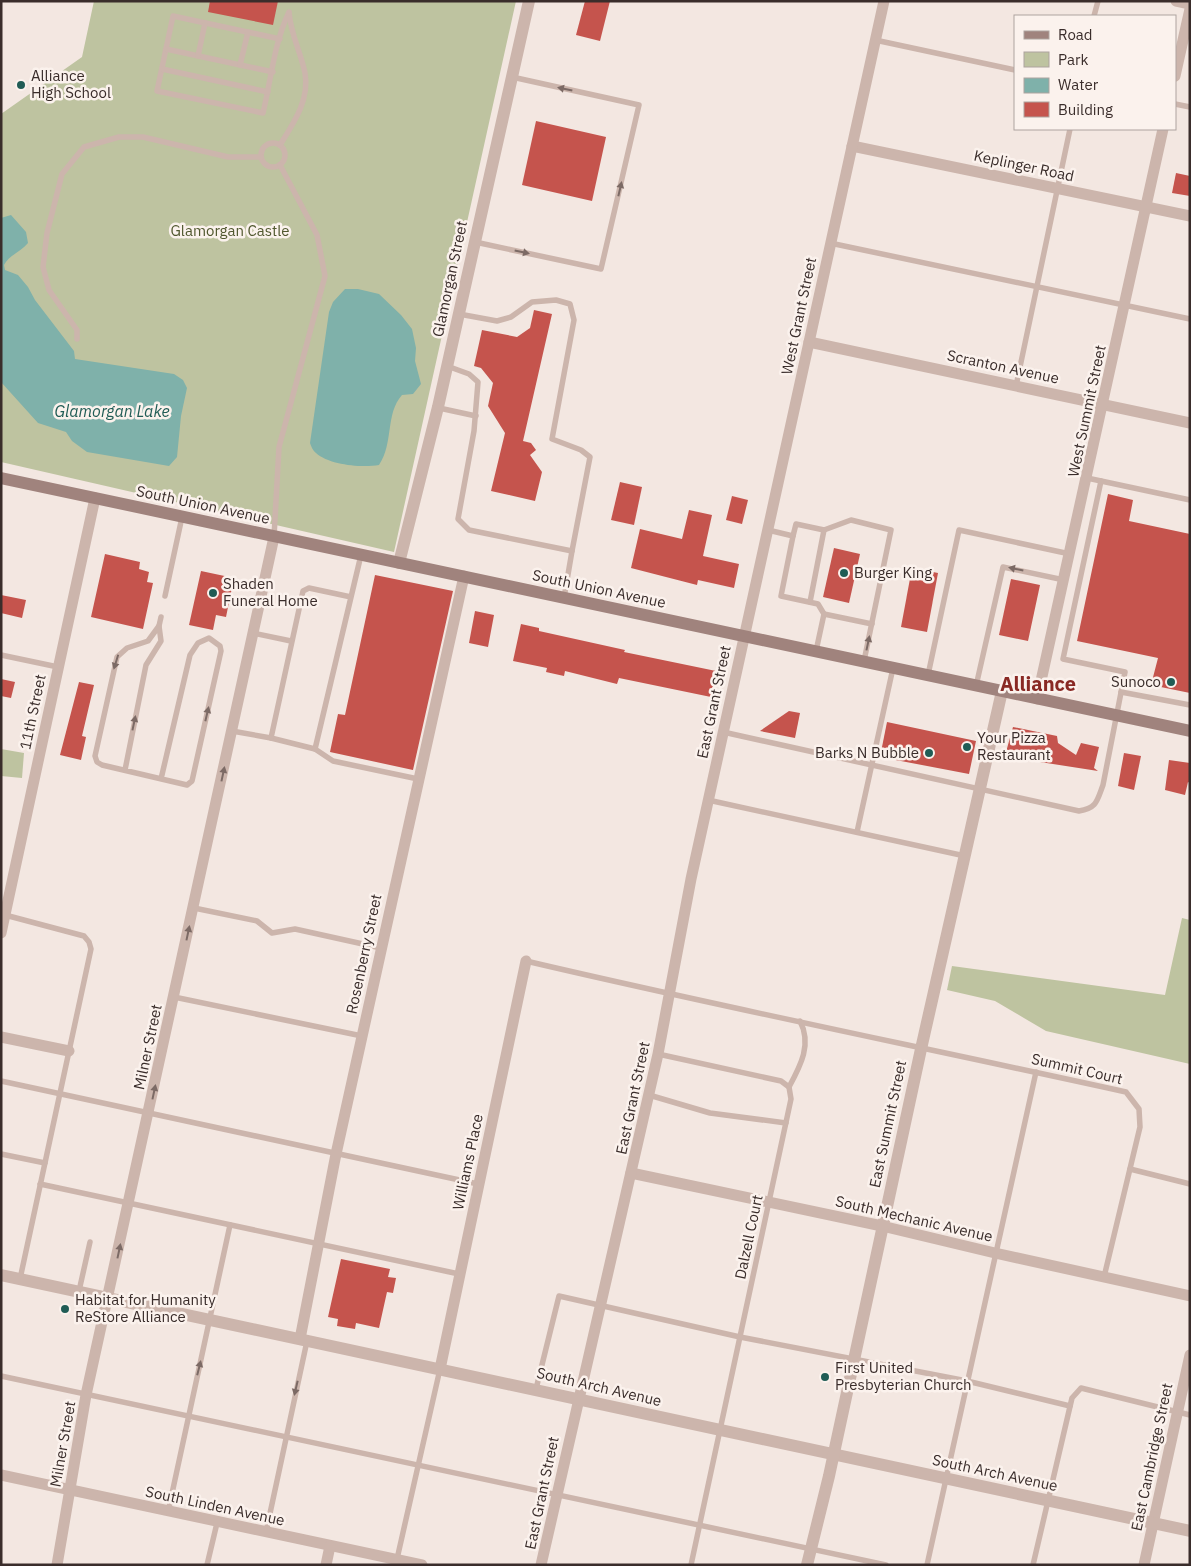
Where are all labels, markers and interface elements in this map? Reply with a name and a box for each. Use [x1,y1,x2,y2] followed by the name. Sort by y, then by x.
[1014,15,1176,130] legend
[1058,25,1093,44] text: Road
[1058,50,1088,69] text: Park
[31,66,111,102] place label: Alliance High School
[1058,75,1099,94] text: Water
[15,79,27,91] marker: Alliance High School
[556,84,572,92] one-way arrow
[1058,100,1113,119] text: Building
[972,146,1076,185] street label: Keplinger Road
[616,181,624,197] one-way arrow
[428,219,471,339] street label: Glamorgan Street
[170,221,290,240] park label: Glamorgan Castle
[515,248,530,256] one-way arrow
[777,255,820,376] street label: West Grant Street
[1063,343,1110,479] street label: West Summit Street
[945,345,1061,388] street label: Scranton Avenue
[54,401,170,421] water label: Glamorgan Lake
[135,481,272,528] street label: South Union Avenue
[854,563,932,582] place label: Burger King
[531,565,668,612] street label: South Union Avenue
[1008,565,1024,573] one-way arrow
[838,567,850,579] marker: Burger King
[223,574,318,610] place label: Shaden Funeral Home
[207,587,219,599] marker: Shaden Funeral Home
[864,635,872,651] one-way arrow
[692,644,735,760] street label: East Grant Street
[112,655,120,670] one-way arrow
[1000,670,1076,697] district label: Alliance
[1111,672,1161,691] place label: Sunoco
[15,673,50,751] street label: 11th Street
[1165,676,1177,688] marker: Sunoco
[203,706,211,721] one-way arrow
[131,714,139,730] one-way arrow
[977,728,1051,764] place label: Your Pizza Restaurant
[961,741,973,753] marker: Your Pizza Restaurant
[815,743,919,762] place label: Barks N Bubble
[923,747,935,759] marker: Barks N Bubble
[219,766,227,782] one-way arrow
[342,892,385,1016] street label: Rosenberry Street
[184,926,192,941] one-way arrow
[129,1002,166,1091] street label: Milner Street
[611,1040,654,1156] street label: East Grant Street
[1030,1049,1125,1088] street label: Summit Court
[865,1058,910,1189] street label: East Summit Street
[150,1083,158,1099] one-way arrow
[448,1112,487,1212] street label: Williams Place
[834,1191,995,1246] street label: South Mechanic Avenue
[730,1193,767,1281] street label: Dalzell Court
[115,1243,123,1258] one-way arrow
[75,1290,216,1326] place label: Habitat for Humanity ReStore Alliance
[59,1303,71,1315] marker: Habitat for Humanity ReStore Alliance
[835,1358,972,1394] place label: First United Presbyterian Church
[195,1360,203,1375] one-way arrow
[535,1363,663,1410] street label: South Arch Avenue
[819,1371,831,1383] marker: First United Presbyterian Church
[292,1381,300,1396] one-way arrow
[1127,1381,1176,1533] street label: East Cambridge Street
[46,1399,79,1488] street label: Milner Street
[520,1435,563,1551] street label: East Grant Street
[931,1450,1060,1495] street label: South Arch Avenue
[144,1481,286,1530] street label: South Linden Avenue

